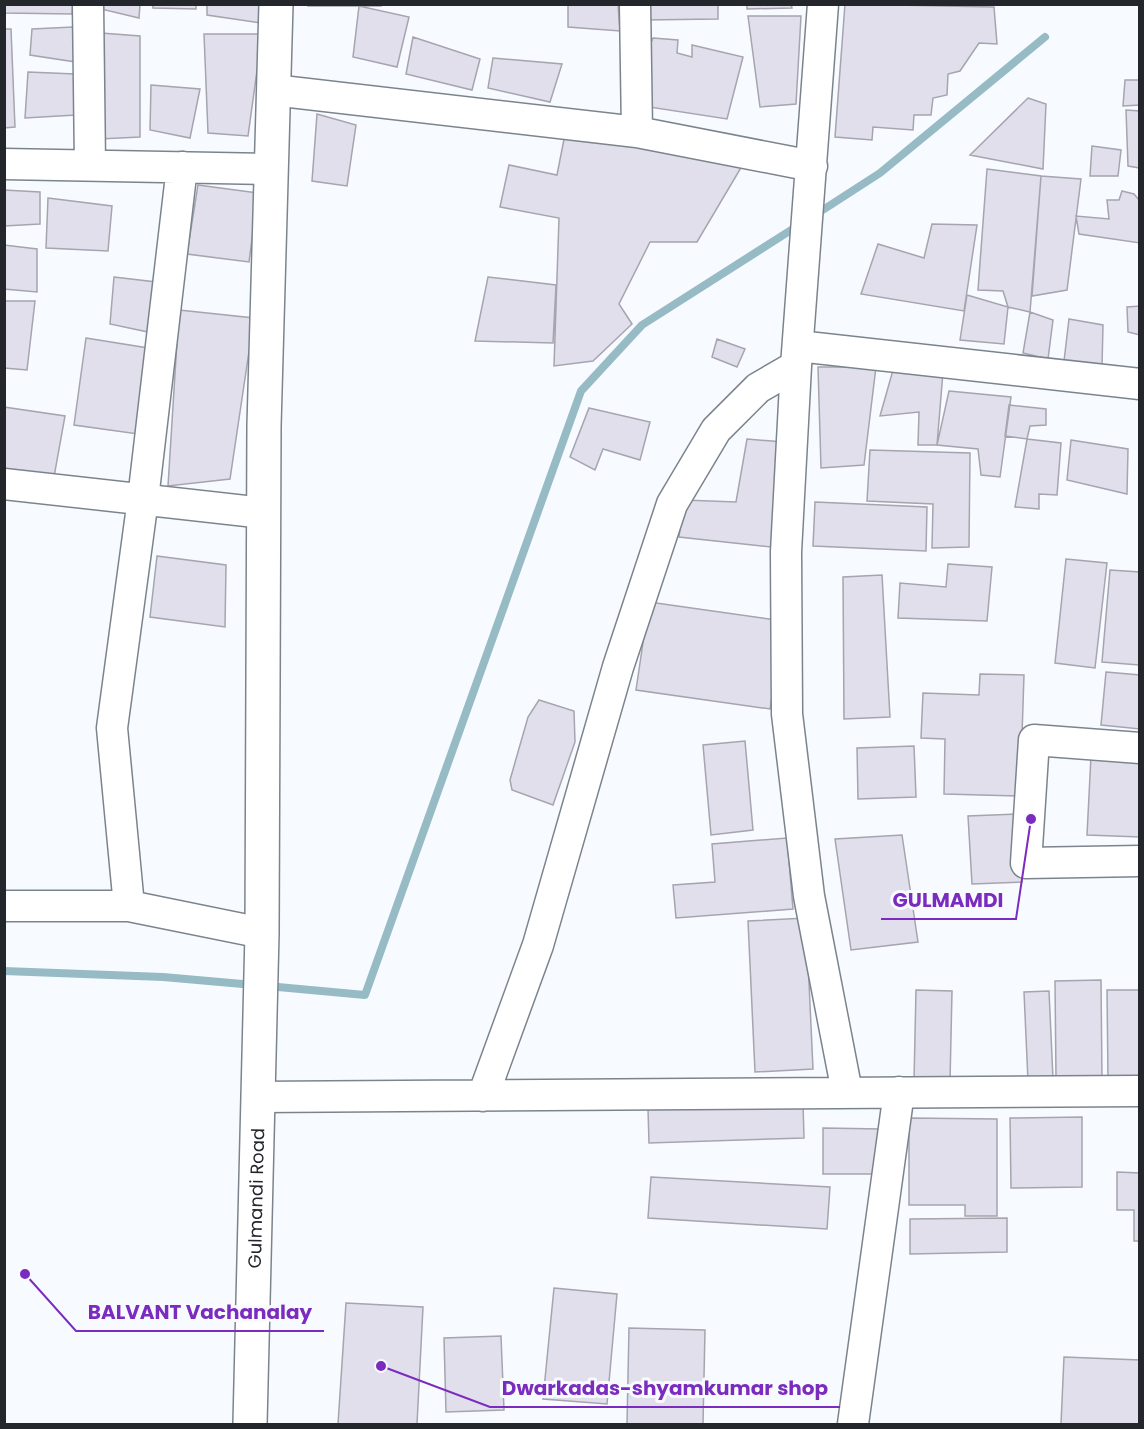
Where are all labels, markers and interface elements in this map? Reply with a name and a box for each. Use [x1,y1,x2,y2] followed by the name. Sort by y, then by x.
[881,881,1016,919] callout: GULMAMDI
[893,886,1003,914] text: GULMAMDI
[241,1128,270,1269] street label: Gulmandi Road
[76,1293,324,1331] callout: BALVANT Vachanalay
[88,1298,313,1326] text: BALVANT Vachanalay
[490,1369,840,1407] callout: Dwarkadas-shyamkumar shop
[502,1374,829,1402] text: Dwarkadas-shyamkumar shop

